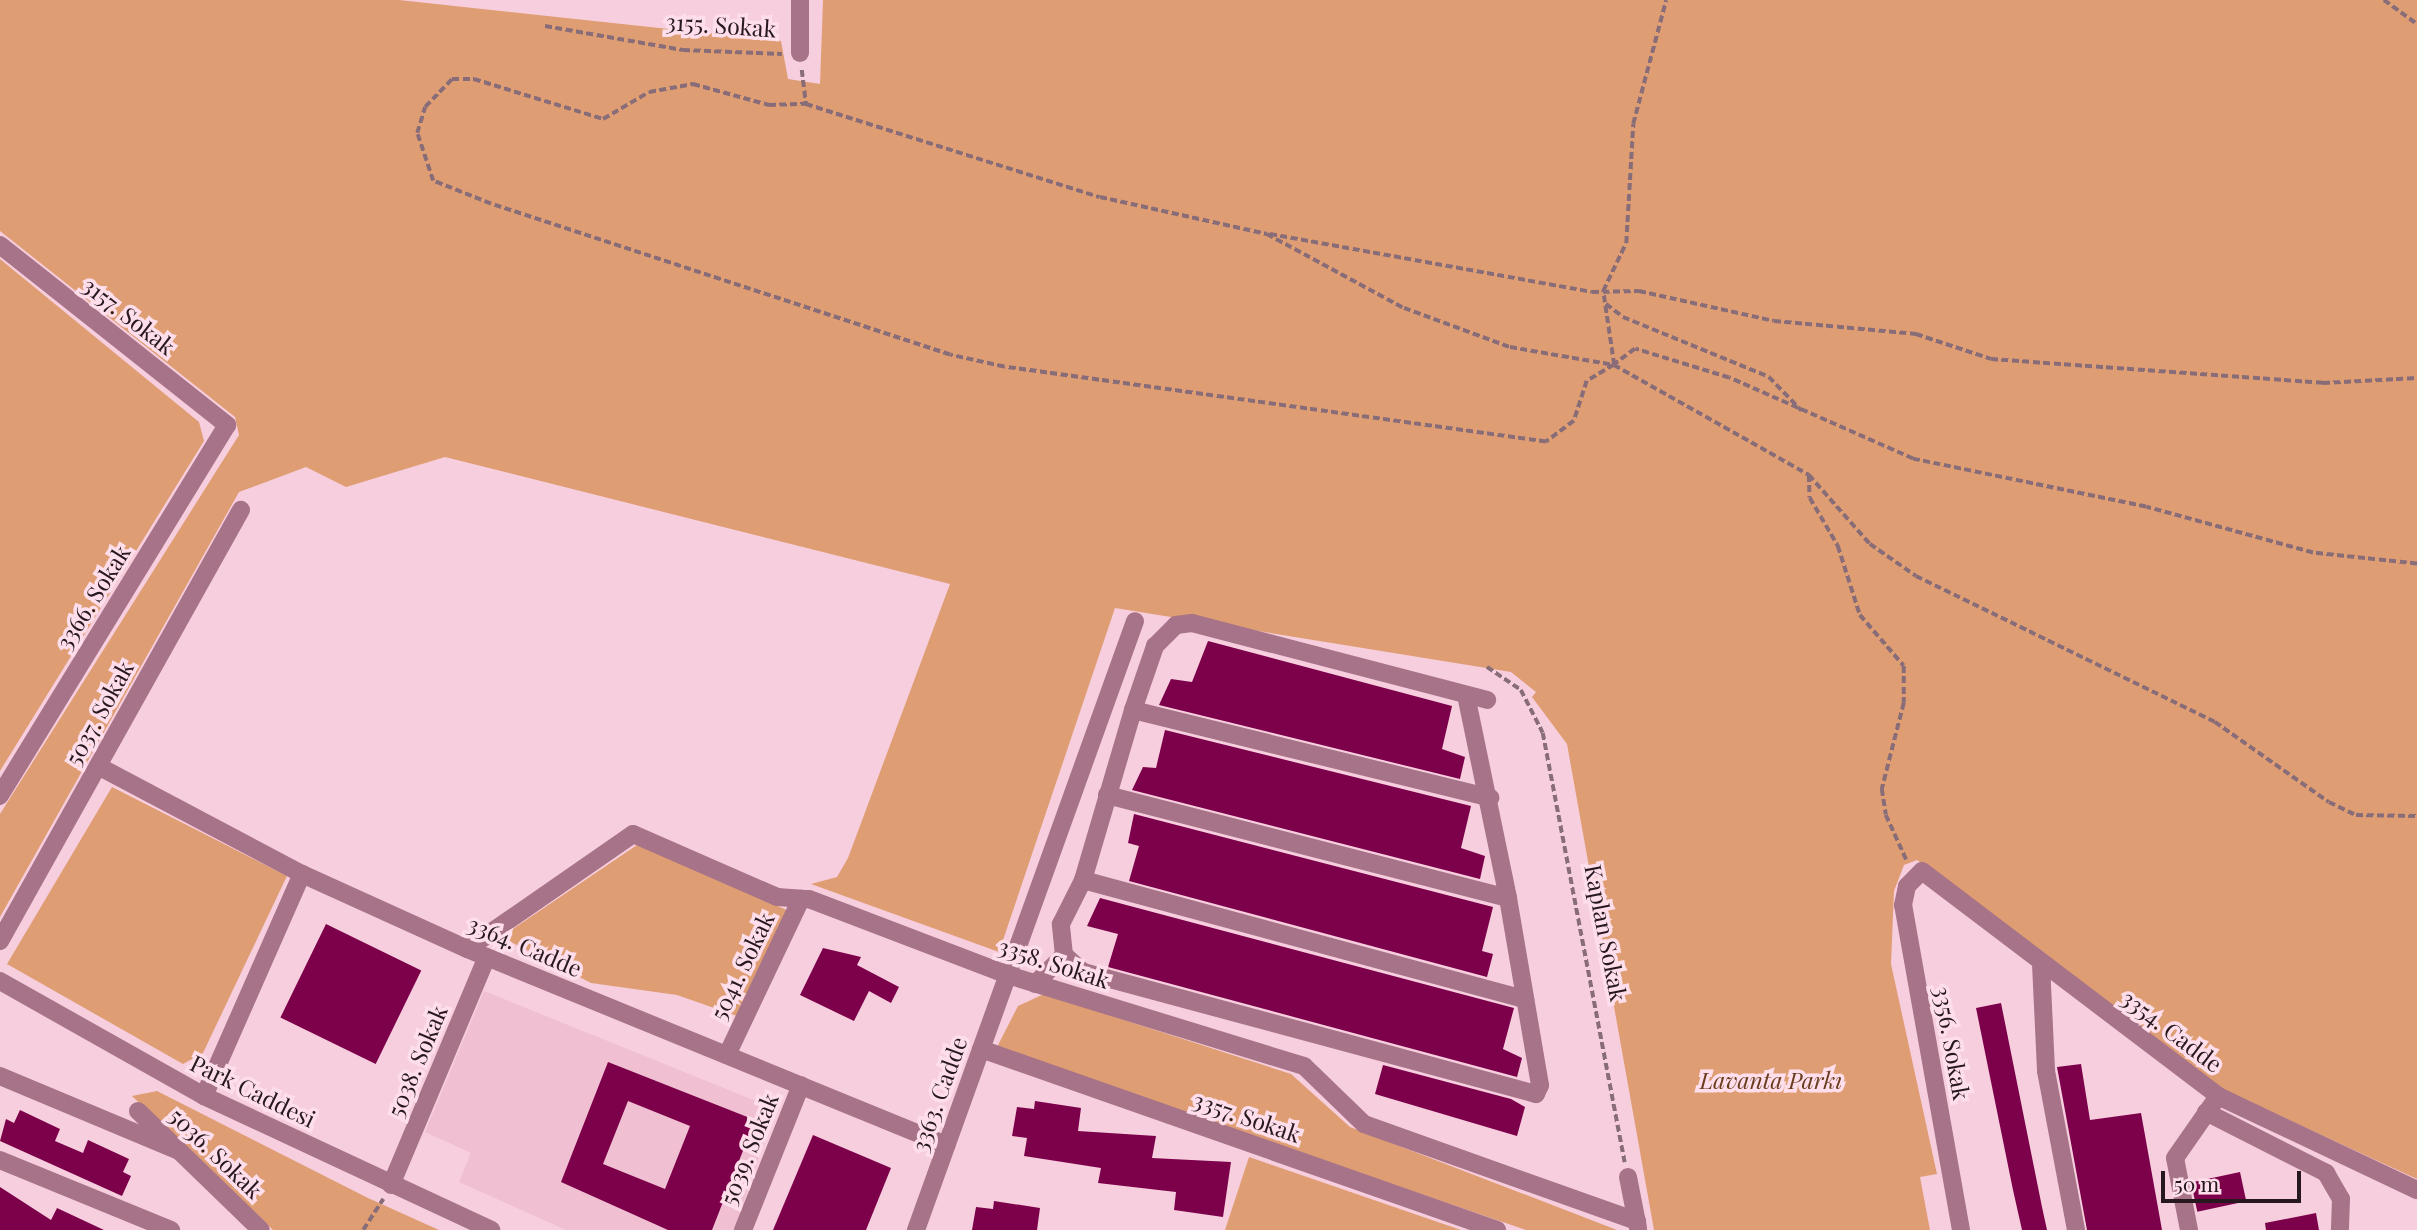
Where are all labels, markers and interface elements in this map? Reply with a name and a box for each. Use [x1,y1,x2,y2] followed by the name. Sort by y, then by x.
[665,7,777,43] street label: 3155. Sokak
[77,271,181,361] street label: 3157. Sokak
[50,540,136,654] street label: 3366. Sokak
[59,656,139,770] street label: 5037. Sokak
[1579,862,1633,1004] street label: Kaplan Sokak
[704,908,780,1024] street label: 5041. Sokak
[464,910,586,982] street label: 3364. Cadde
[995,932,1113,994] street label: 3358. Sokak
[1928,984,1976,1102] street label: 3356. Sokak
[2116,984,2228,1078] street label: 3354. Cadde
[381,1001,453,1121] street label: 5038. Sokak
[905,1033,973,1155] street label: 3363. Cadde
[186,1049,320,1133] street label: Park Caddesi
[1700,1066,1842,1094] park label: Lavanta Parkı
[1190,1086,1304,1148] street label: 3357. Sokak
[714,1089,784,1209] street label: 5039. Sokak
[164,1102,268,1204] street label: 5036. Sokak
[2165,1156,2305,1200] scale bar
[2174,1169,2219,1197] text: 50 m

